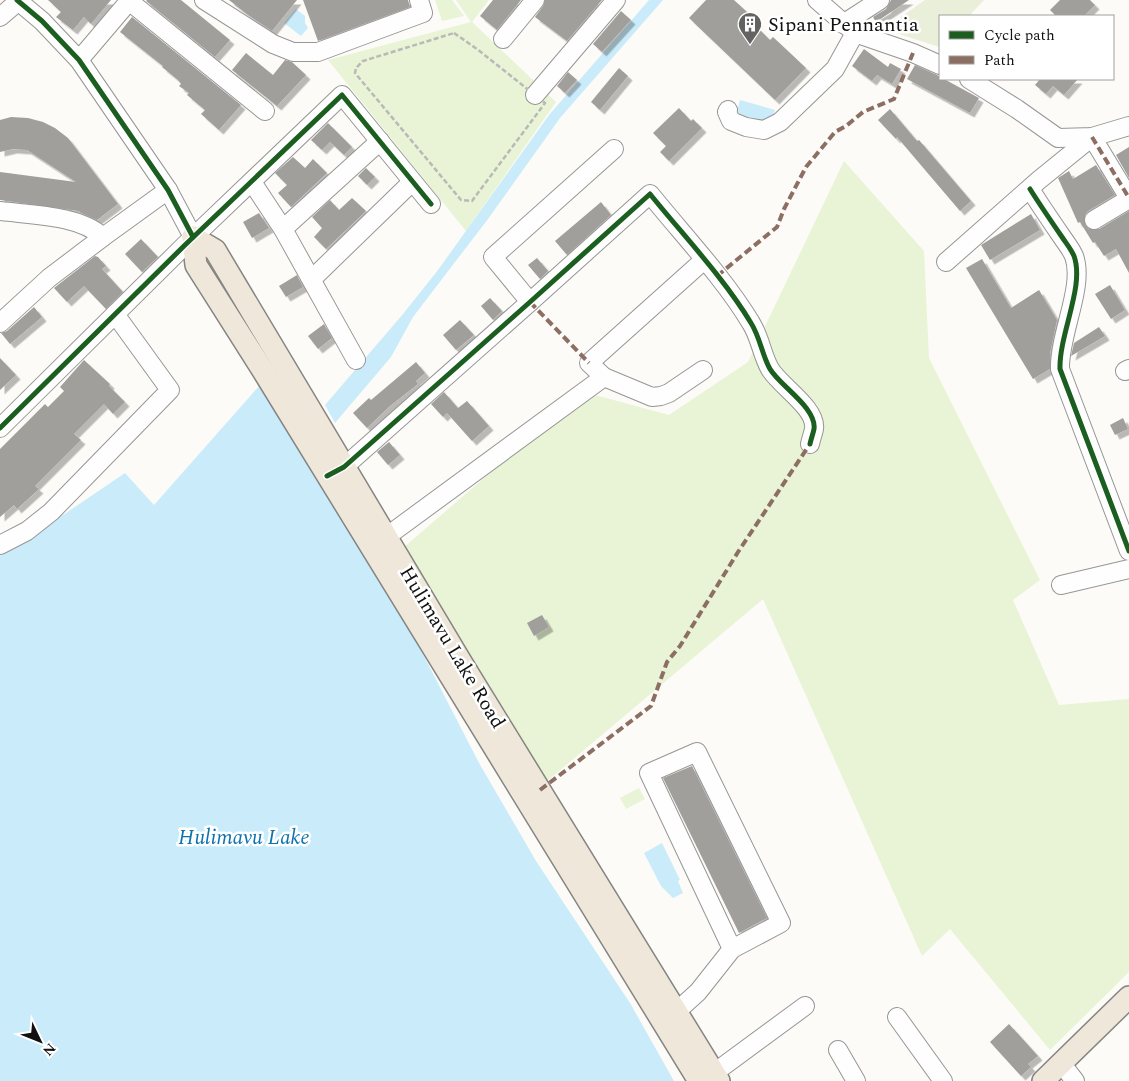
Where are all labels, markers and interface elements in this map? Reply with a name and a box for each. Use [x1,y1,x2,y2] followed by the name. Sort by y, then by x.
[768,10,919,40] place label: Sipani Pennantia
[737,11,763,45] building icon: Sipani Pennantia
[939,15,1114,80] legend
[984,24,1055,47] text: Cycle path
[984,49,1015,72] text: Path
[392,560,513,735] street label: Hulimavu Lake Road
[178,822,310,854] water label: Hulimavu Lake
[15,1016,65,1066] north arrow
[38,1038,61,1061] text: N

